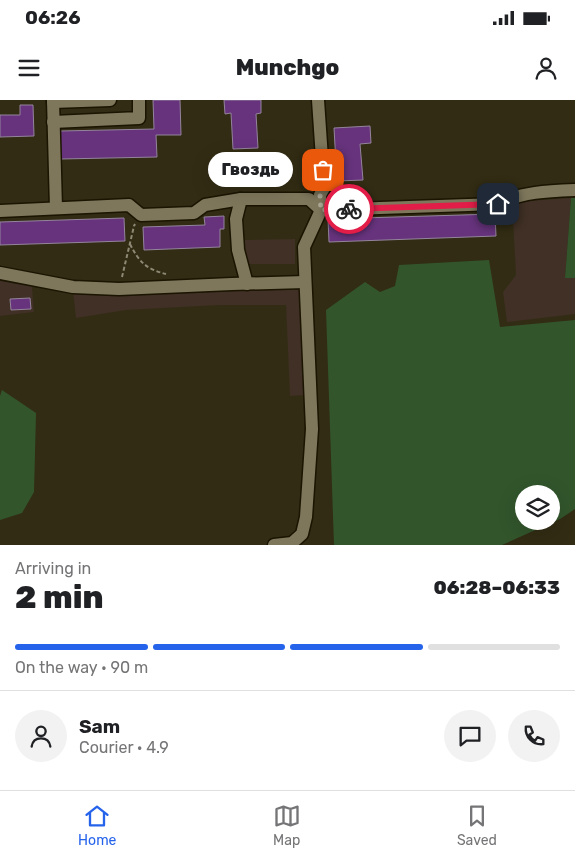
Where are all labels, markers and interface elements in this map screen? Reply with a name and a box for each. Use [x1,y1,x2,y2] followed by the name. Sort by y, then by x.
[25,6,81,29] text: 06:26
[15,54,43,82] icon: menu
[236,54,339,81] text: Munchgo
[532,54,560,82] icon: person
[302,149,344,191] pin
[208,152,293,188] callout: Гвоздь
[309,156,337,184] icon: bag
[221,160,280,179] text: Гвоздь
[477,183,519,225] pin
[324,184,374,234] courier
[484,190,512,218] icon: home
[335,195,363,223] icon: bike
[515,485,560,530] map controls
[515,485,560,530] button: layers
[15,559,91,578] text: Arriving in
[434,576,560,599] text: 06:28–06:33
[15,578,104,616] text: 2 min
[15,658,148,677] text: On the way · 90 m
[15,710,67,762] button: person
[444,710,496,762] button: chat
[508,710,560,762] button: phone
[79,715,120,738] text: Sam
[79,738,169,757] text: Courier · 4.9
[78,802,116,849] tab: Home
[273,802,301,849] tab: Map
[457,802,497,849] tab: Saved

